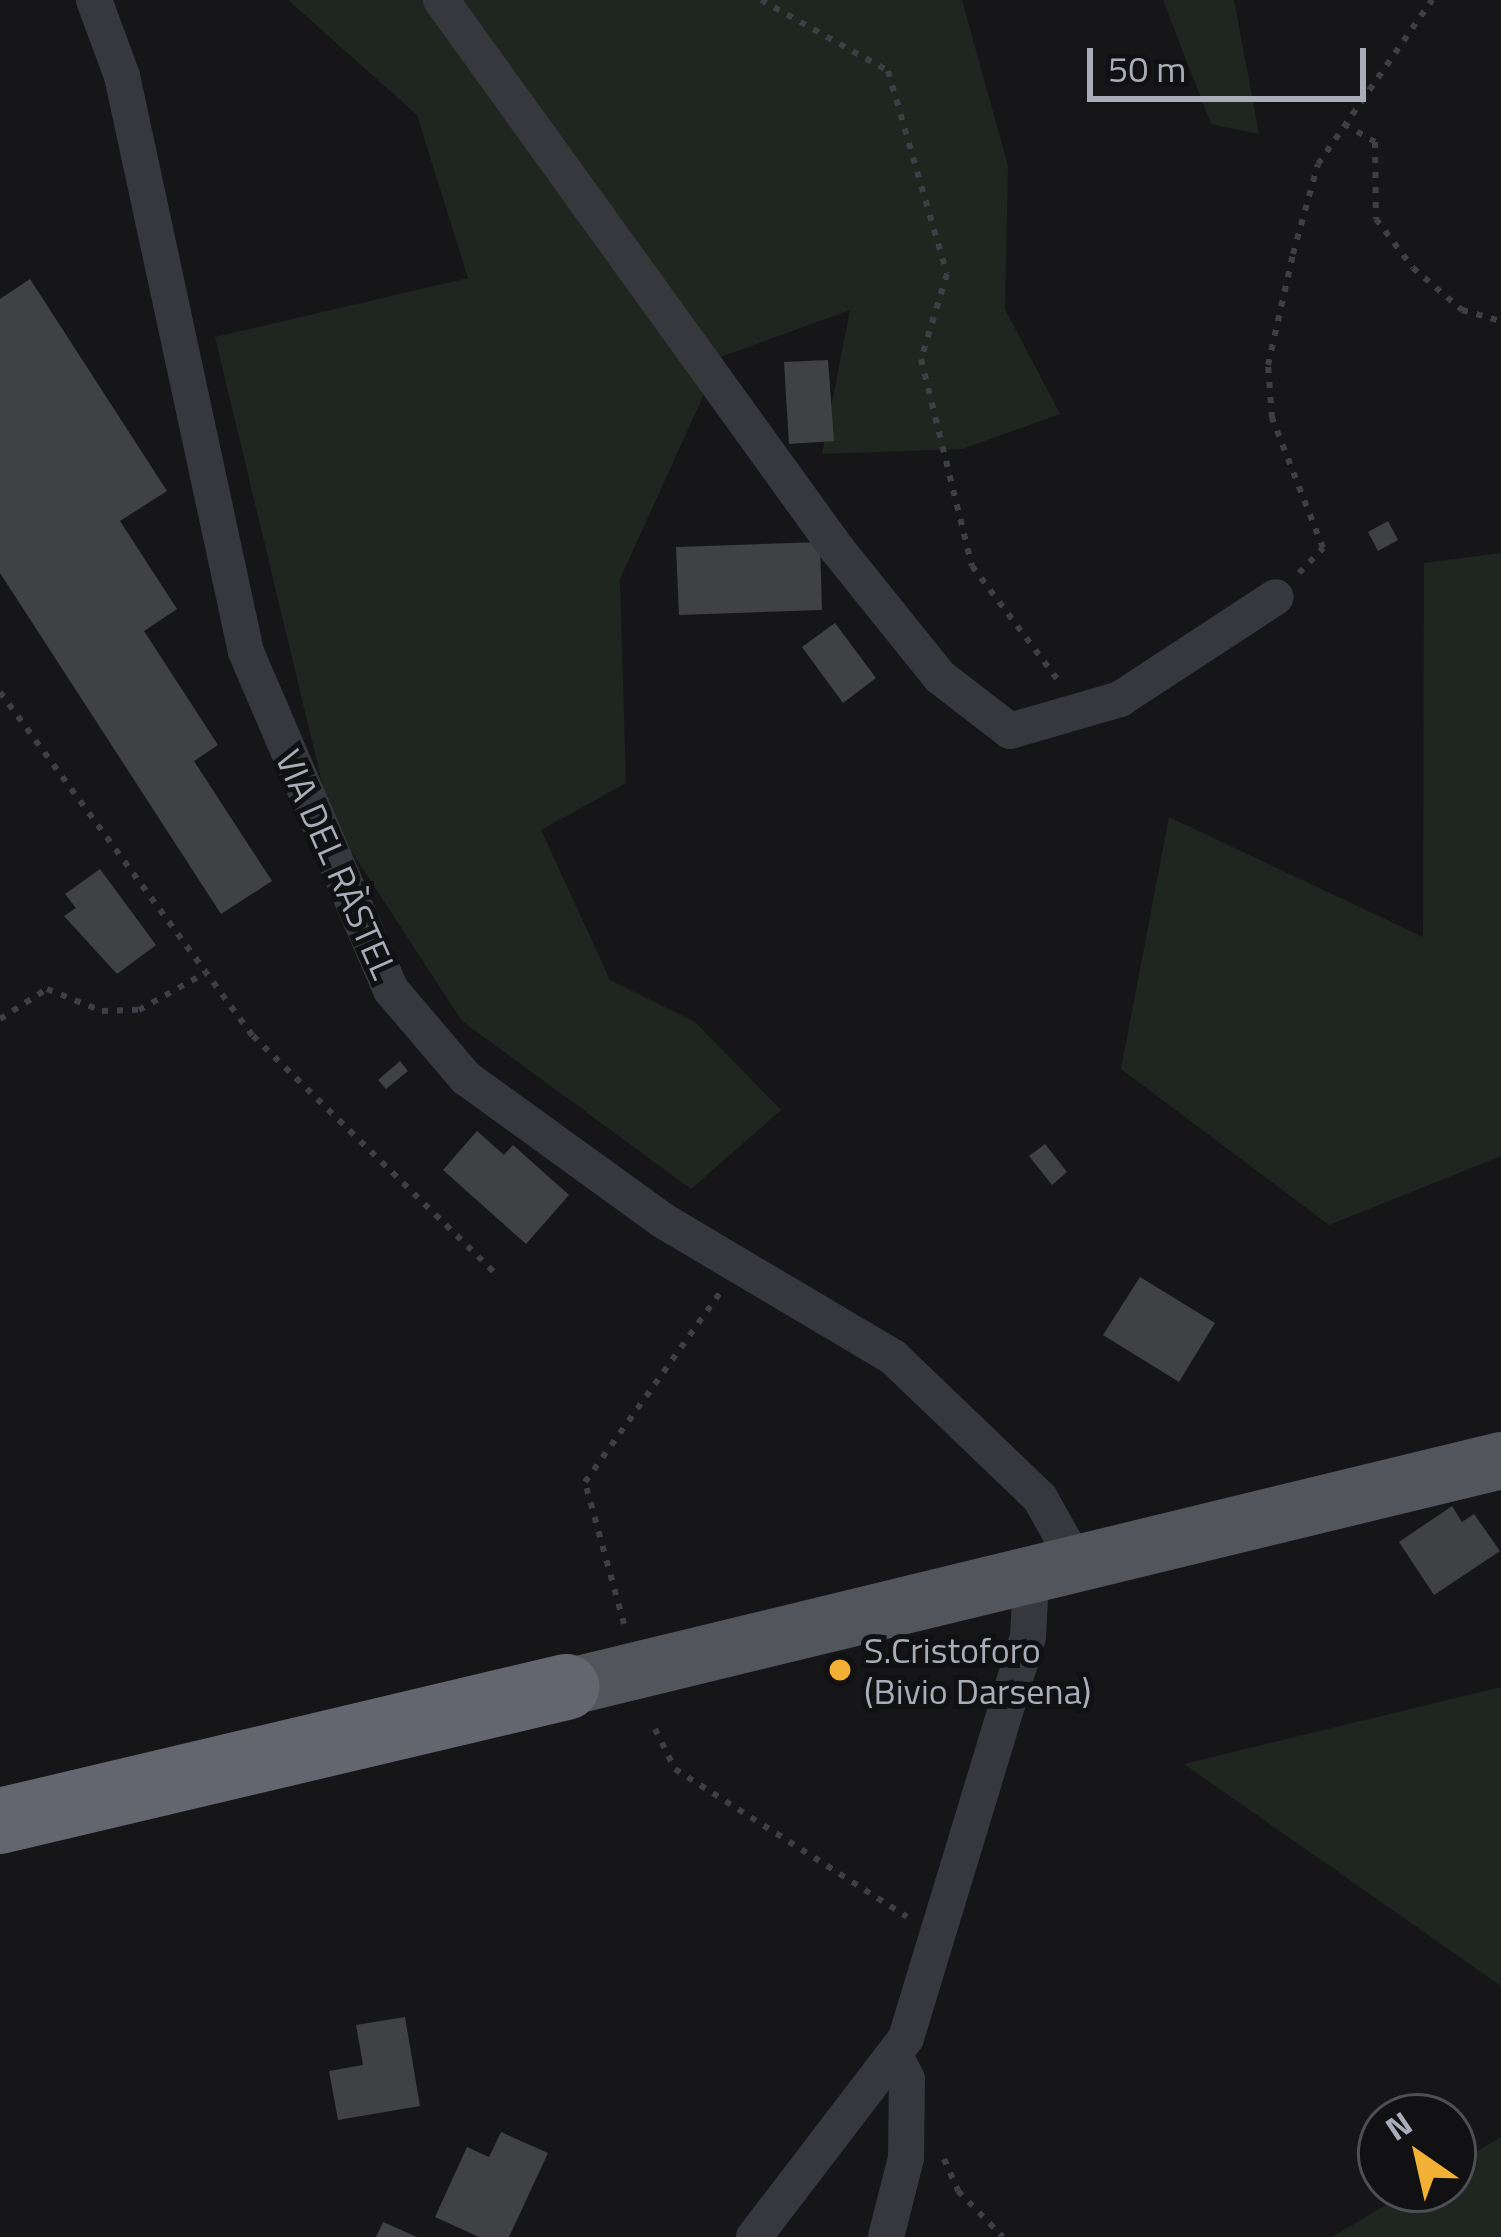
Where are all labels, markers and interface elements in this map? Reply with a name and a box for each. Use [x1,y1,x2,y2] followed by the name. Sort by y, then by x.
[1093,24,1372,98] scale bar
[1108,41,1186,96] text: 50 m
[267,743,407,985] street label: VIA DEL RÀSTEL
[864,1627,1091,1712] place label: S.Cristoforo (Bivio Darsena)
[827,1657,853,1683] marker: S.Cristoforo (Bivio Darsena)
[1357,2093,1477,2213] north arrow
[1375,2099,1422,2153] text: N

